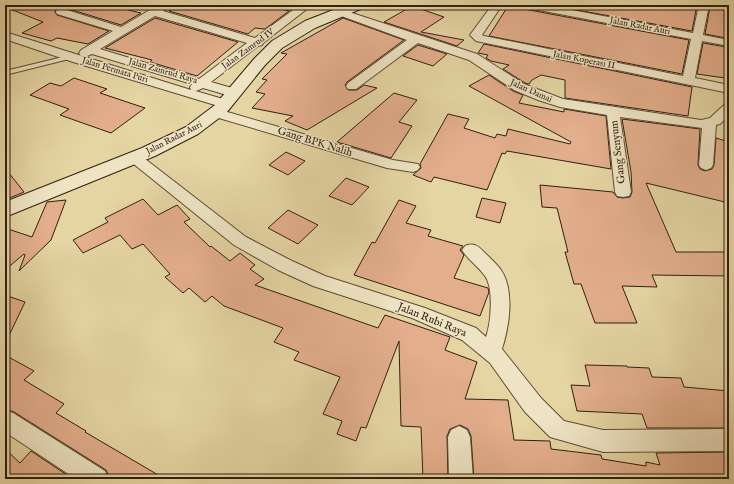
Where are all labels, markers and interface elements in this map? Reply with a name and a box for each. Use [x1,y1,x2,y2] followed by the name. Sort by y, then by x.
[608,15,672,37] street label: Jalan Radar Auri
[219,26,277,72] street label: Jalan Zamrud IV
[551,48,616,71] street label: Jalan Koperasi II
[80,54,150,85] street label: Jalan Permata Puri
[126,56,199,86] street label: Jalan Zamrud Raya
[507,76,554,105] street label: Jalan Damai
[143,119,204,157] street label: Jalan Radar Auri
[607,119,629,185] street label: Gang Senyum
[276,124,354,160] street label: Gang BPK Nalih
[394,299,469,340] street label: Jalan Rubi Raya

